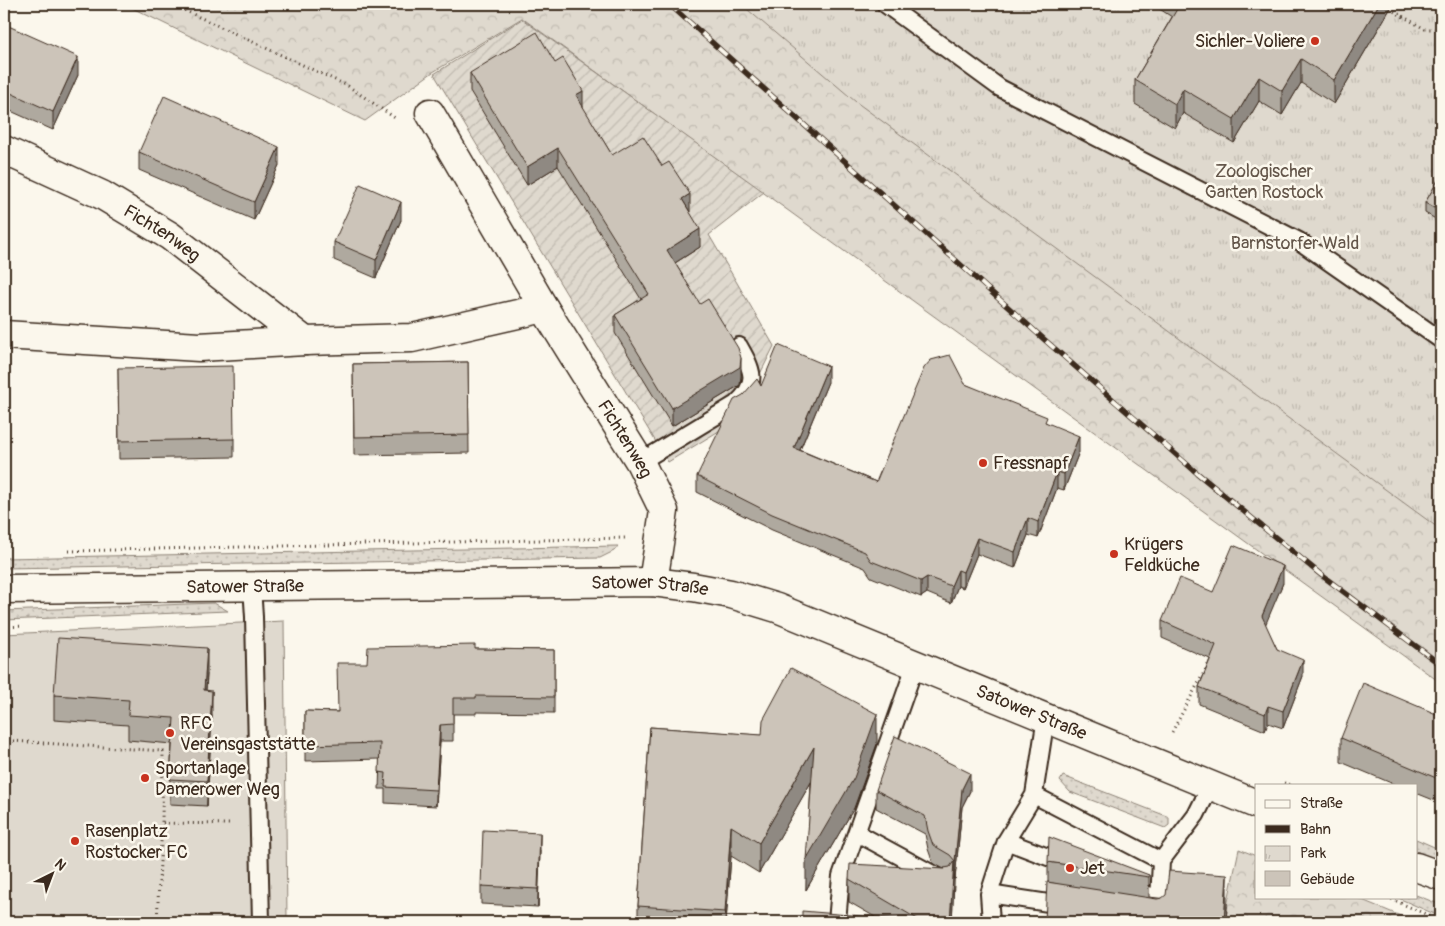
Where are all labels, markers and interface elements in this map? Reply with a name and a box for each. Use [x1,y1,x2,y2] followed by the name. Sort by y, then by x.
[1195,30,1305,53] place label: Sichler-Voliere
[1309,35,1321,47] marker: Sichler-Voliere
[1205,160,1324,204] park label: Zoologischer Garten Rostock
[119,199,205,267] street label: Fichtenweg
[1231,232,1359,255] park label: Barnstorfer Wald
[593,395,658,482] street label: Fichtenweg
[993,452,1070,475] place label: Fressnapf
[977,457,989,469] marker: Fressnapf
[1124,533,1200,577] place label: Krügers Feldküche
[1108,548,1120,560] marker: Krügers Feldküche
[591,570,710,601] street label: Satower Straße
[186,574,304,599] street label: Satower Straße
[973,679,1090,745] street label: Satower Straße
[180,712,316,756] place label: RFC Vereinsgaststätte
[164,727,176,739] marker: RFC Vereinsgaststätte
[155,757,280,801] place label: Sportanlage Damerower Weg
[139,772,151,784] marker: Sportanlage Damerower Weg
[1255,784,1418,898] legend
[1300,794,1343,813] text: Straße
[85,820,188,864] place label: Rasenplatz Rostocker FC
[1300,820,1331,839] text: Bahn
[69,835,81,847] marker: Rasenplatz Rostocker FC
[1300,844,1327,863] text: Park
[28,848,78,898] north arrow
[51,855,70,874] text: N
[1080,857,1105,880] place label: Jet
[1064,862,1076,874] marker: Jet
[1300,870,1355,889] text: Gebäude

